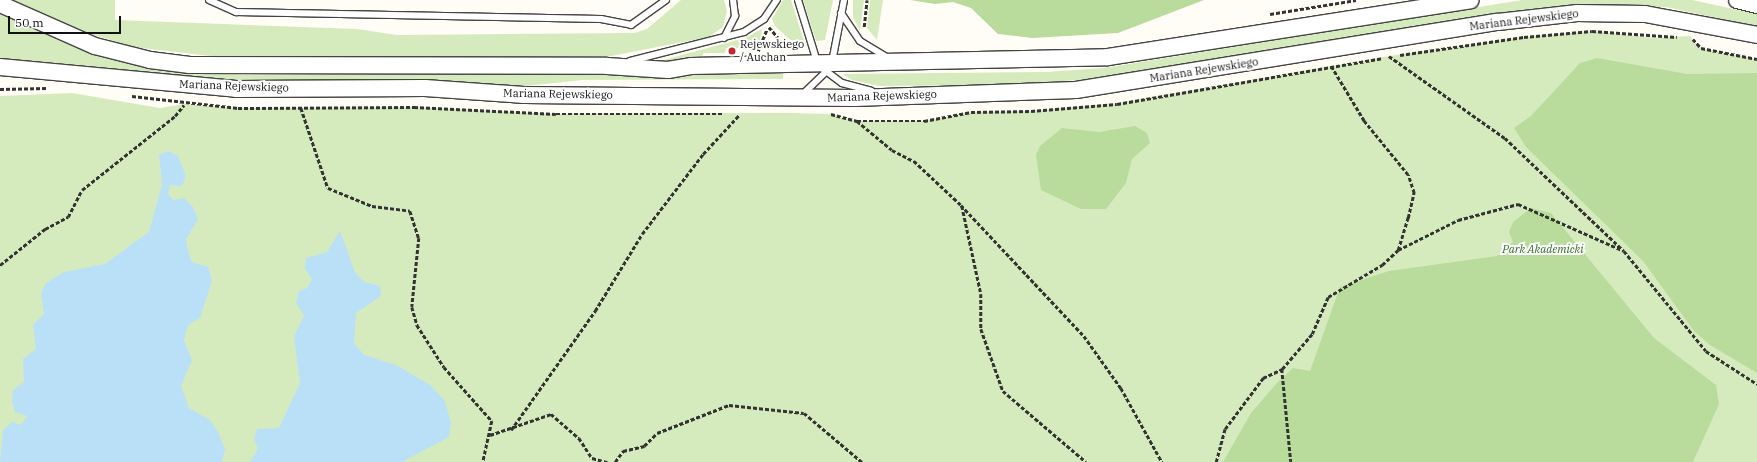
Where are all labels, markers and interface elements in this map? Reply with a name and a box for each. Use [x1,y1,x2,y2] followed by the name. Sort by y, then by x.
[1469,7,1579,33] street label: Mariana Rejewskiego
[10,8,123,34] scale bar
[15,15,44,30] text: 50 m
[740,38,804,64] place label: Rejewskiego / Auchan
[727,46,737,56] marker: Rejewskiego / Auchan
[1149,55,1259,85] street label: Mariana Rejewskiego
[179,77,289,95] street label: Mariana Rejewskiego
[503,86,613,102] street label: Mariana Rejewskiego
[827,87,937,105] street label: Mariana Rejewskiego
[1502,242,1584,256] park label: Park Akademicki

